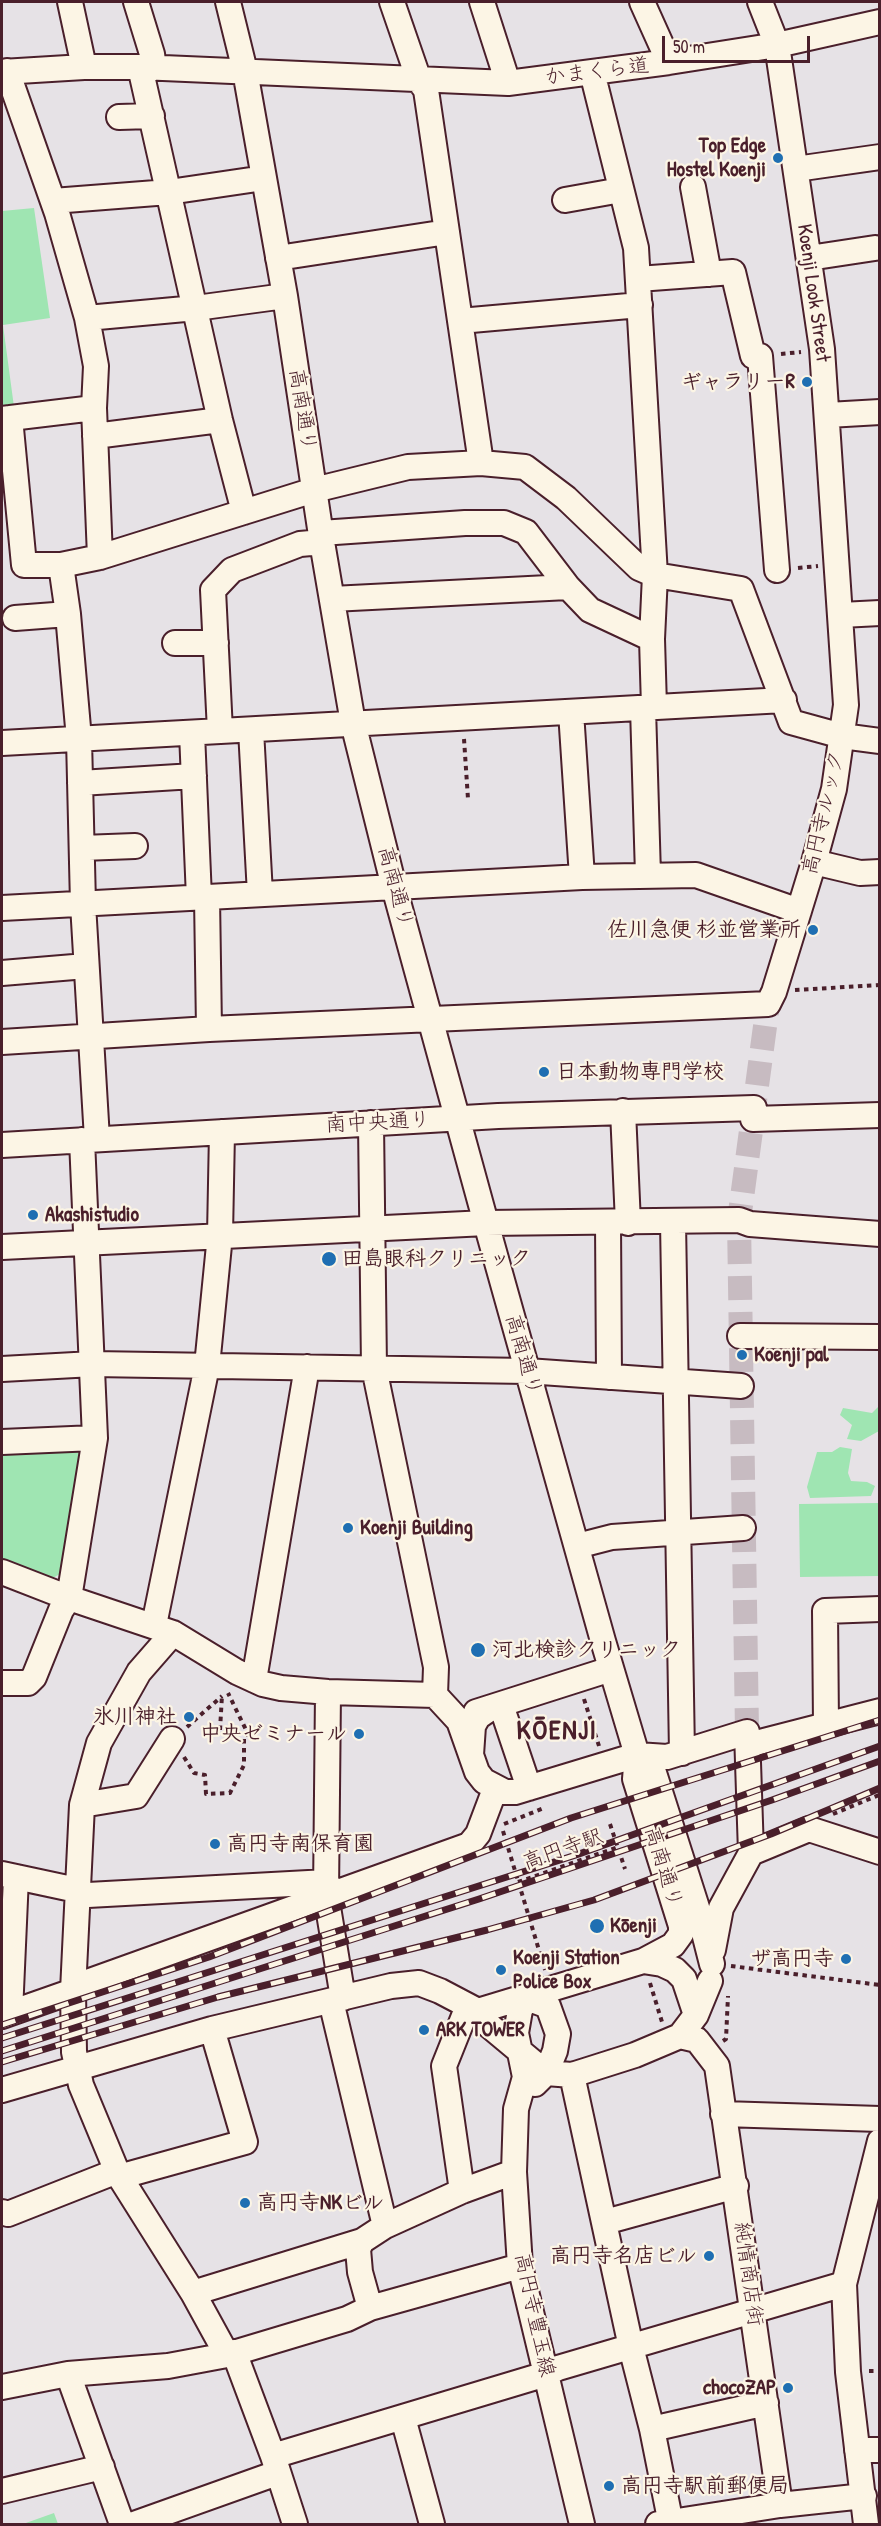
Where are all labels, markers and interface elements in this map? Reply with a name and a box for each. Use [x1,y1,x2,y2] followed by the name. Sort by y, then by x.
[665,24,814,62] scale bar
[673,34,705,59] text: 50 m
[543,53,651,91] street label: かまくら道
[667,133,766,183] place label: Top Edge Hostel Koenji
[771,151,785,165] marker: Top Edge Hostel Koenji
[791,222,835,364] street label: Koenji Look Street
[283,367,321,453] street label: 高南通り
[680,369,795,395] place label: ギャラリーR
[800,375,814,389] marker: ギャラリーR
[798,749,850,877] street label: 高円寺ルック
[372,843,418,931] street label: 高南通り
[607,917,801,943] place label: 佐川急便 杉並営業所
[806,923,820,937] marker: 佐川急便 杉並営業所
[556,1059,724,1085] place label: 日本動物専門学校
[537,1065,551,1079] marker: 日本動物専門学校
[325,1108,431,1138] street label: 南中央通り
[45,1202,139,1228] place label: Akashistudio
[26,1208,40,1222] marker: Akashistudio
[342,1246,531,1272] place label: 田島眼科クリニック
[320,1250,338,1268] marker: 田島眼科クリニック
[499,1311,547,1399] street label: 高南通り
[754,1342,829,1368] place label: Koenji pal
[735,1348,749,1362] marker: Koenji pal
[360,1515,473,1541] place label: Koenji Building
[341,1521,355,1535] marker: Koenji Building
[492,1637,681,1663] place label: 河北検診クリニック
[469,1641,487,1659] marker: 河北検診クリニック
[93,1704,177,1730] place label: 氷川神社
[182,1710,196,1724] marker: 氷川神社
[517,1716,597,1748] district label: KŌENJI
[200,1721,347,1747] place label: 中央ゼミナール
[352,1727,366,1741] marker: 中央ゼミナール
[639,1823,687,1911] street label: 高南通り
[519,1824,607,1876] street label: 高円寺駅
[227,1831,374,1857] place label: 高円寺南保育園
[208,1837,222,1851] marker: 高円寺南保育園
[610,1913,657,1939] place label: Kōenji
[588,1917,606,1935] marker: Kōenji
[513,1945,620,1995] place label: Koenji Station Police Box
[750,1946,834,1972] place label: ザ高円寺
[839,1952,853,1966] marker: ザ高円寺
[494,1963,508,1977] marker: Koenji Station Police Box
[436,2017,525,2043] place label: ARK TOWER
[417,2023,431,2037] marker: ARK TOWER
[257,2190,384,2216] place label: 高円寺NKビル
[238,2196,252,2210] marker: 高円寺NKビル
[728,2220,768,2328] street label: 純情商店街
[550,2243,697,2269] place label: 高円寺名店ビル
[702,2249,716,2263] marker: 高円寺名店ビル
[509,2251,559,2379] street label: 高円寺豊玉線
[703,2375,776,2401] place label: chocoZAP
[781,2381,795,2395] marker: chocoZAP
[621,2473,789,2499] place label: 高円寺駅前郵便局
[602,2479,616,2493] marker: 高円寺駅前郵便局

